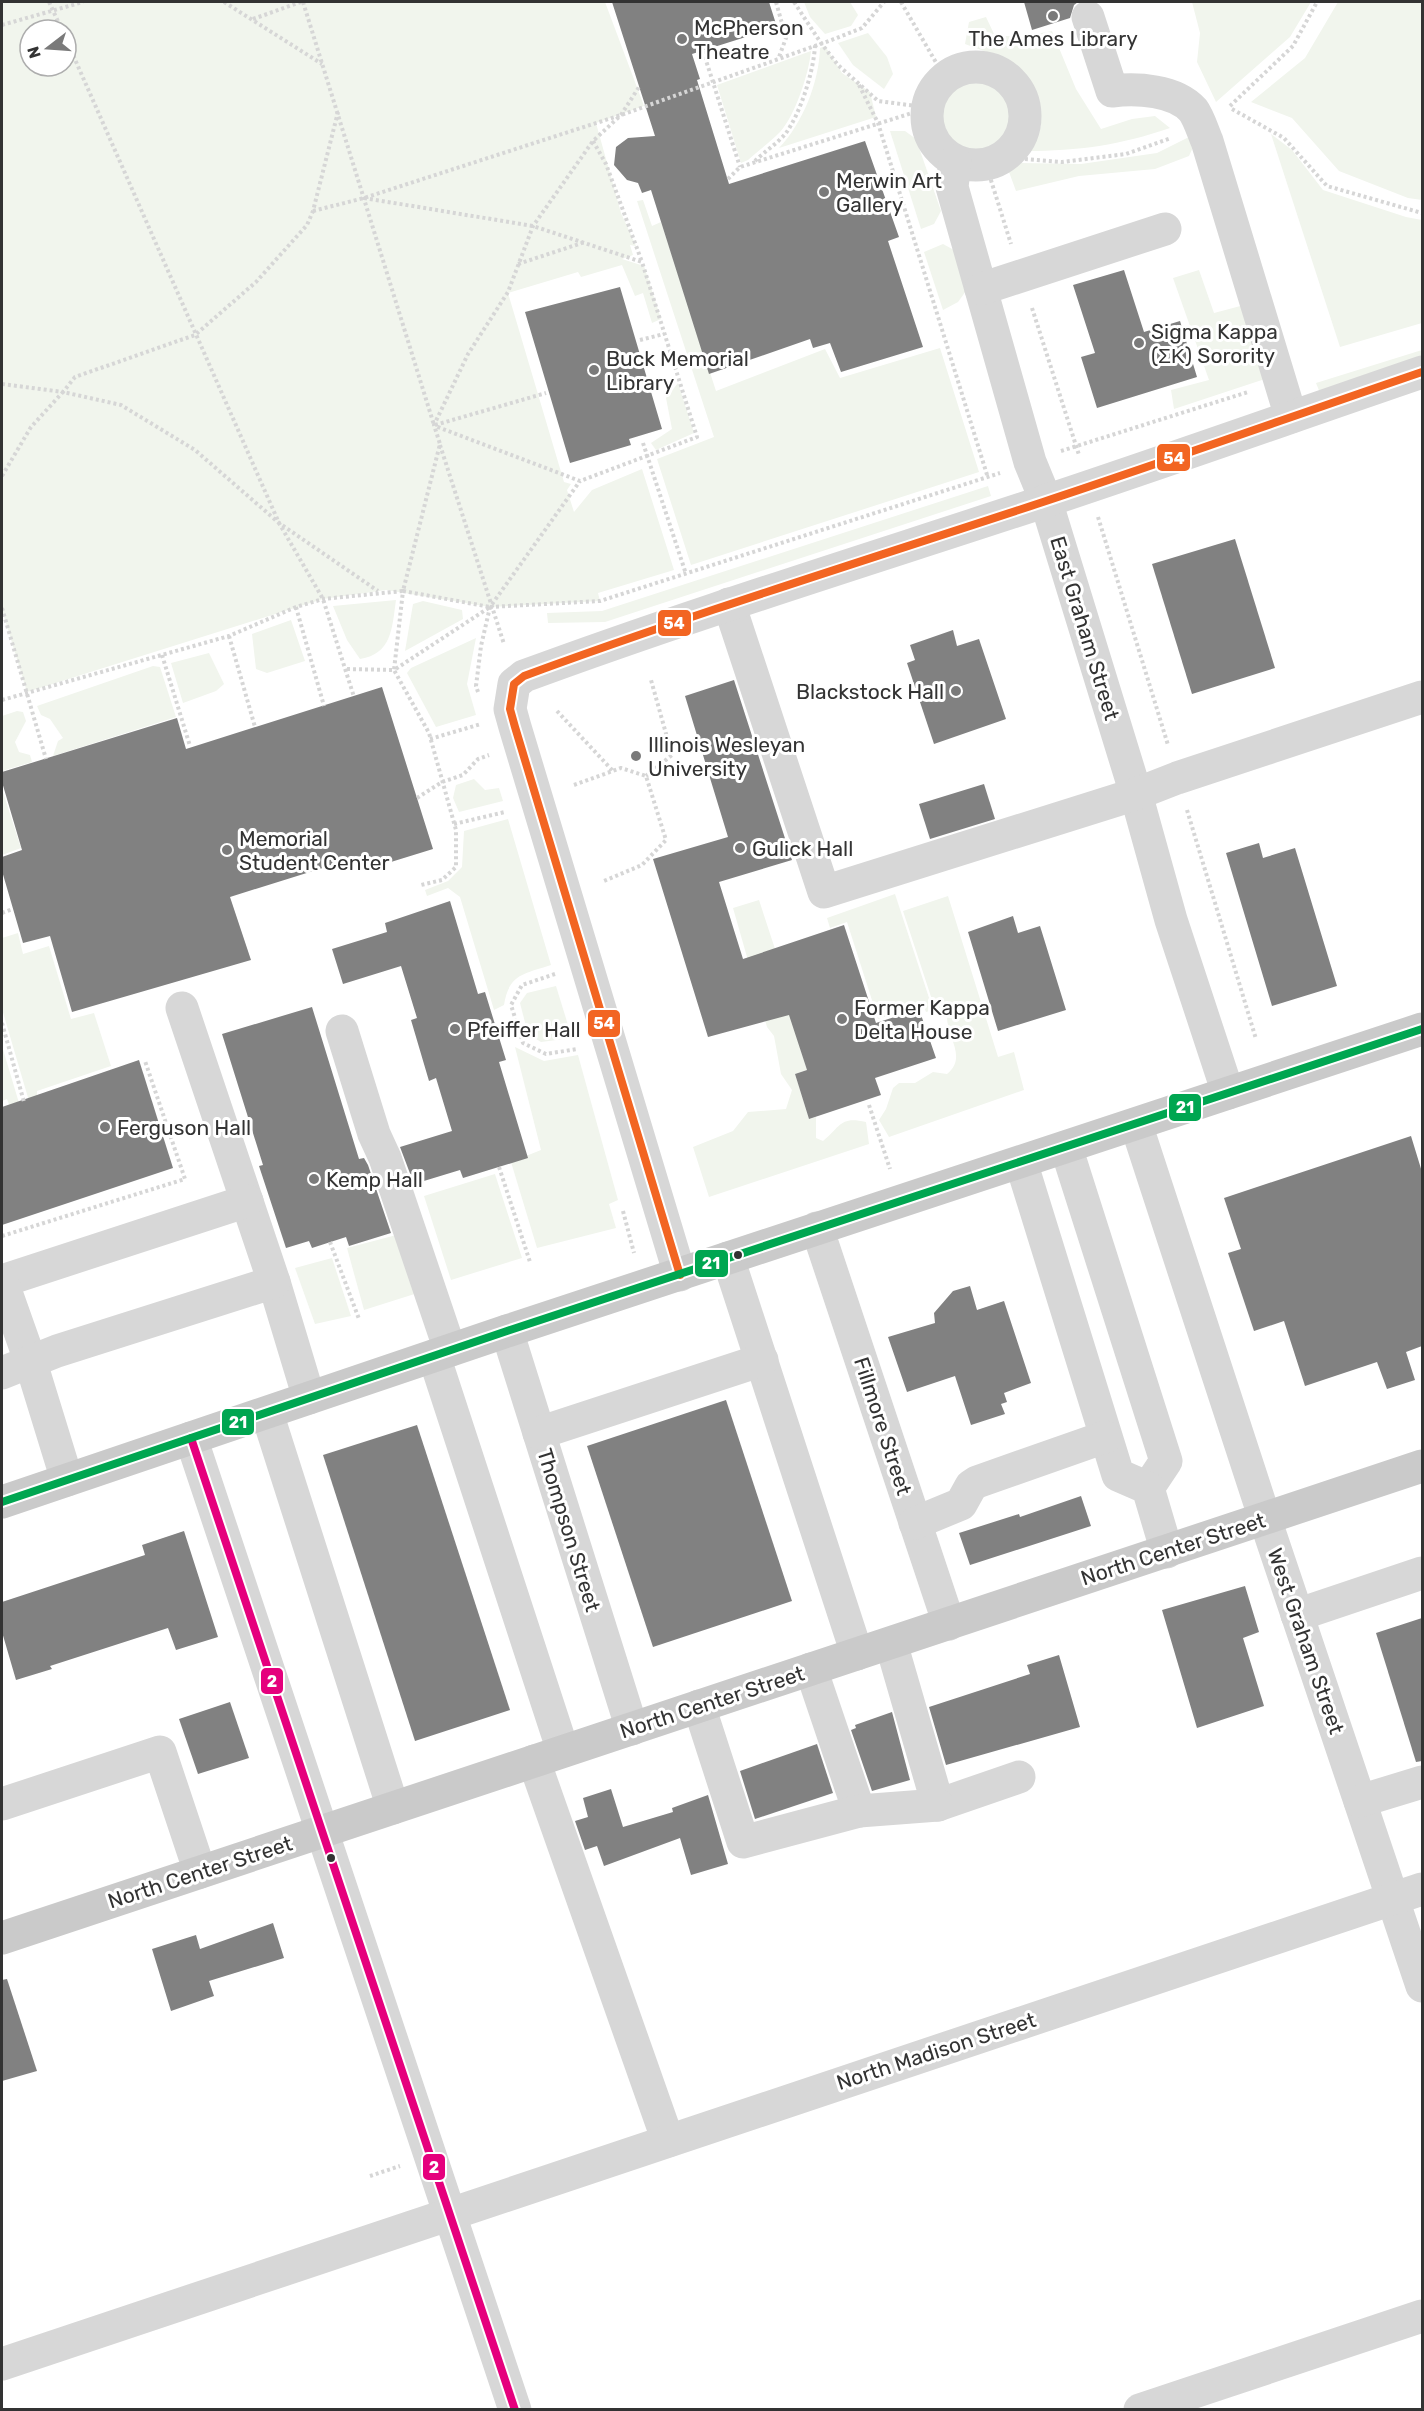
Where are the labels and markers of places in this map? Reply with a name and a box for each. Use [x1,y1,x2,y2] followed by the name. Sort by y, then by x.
[1046,9,1060,23] marker: The Ames Library
[694,15,804,64] place label: McPherson Theatre
[968,26,1138,51] place label: The Ames Library
[675,32,689,46] marker: McPherson Theatre
[836,168,942,217] place label: Merwin Art Gallery
[817,185,831,199] marker: Merwin Art Gallery
[1151,319,1278,368] place label: Sigma Kappa (ΣΚ) Sorority
[1132,336,1146,350] marker: Sigma Kappa (ΣΚ) Sorority
[606,346,749,395] place label: Buck Memorial Library
[587,363,601,377] marker: Buck Memorial Library
[796,679,944,704] place label: Blackstock Hall
[949,684,963,698] marker: Blackstock Hall
[648,732,805,781] place label: Illinois Wesleyan University
[629,749,643,763] marker: Illinois Wesleyan University
[239,826,389,875] place label: Memorial Student Center
[752,836,853,861] place label: Gulick Hall
[733,841,747,855] marker: Gulick Hall
[220,843,234,857] marker: Memorial Student Center
[854,995,990,1044] place label: Former Kappa Delta House
[835,1012,849,1026] marker: Former Kappa Delta House
[467,1017,581,1042] place label: Pfeiffer Hall
[448,1022,462,1036] marker: Pfeiffer Hall
[117,1115,251,1140] place label: Ferguson Hall
[98,1120,112,1134] marker: Ferguson Hall
[326,1167,423,1192] place label: Kemp Hall
[307,1172,321,1186] marker: Kemp Hall
[732,1249,744,1261] unlabelled marker
[325,1852,337,1864] unlabelled marker

